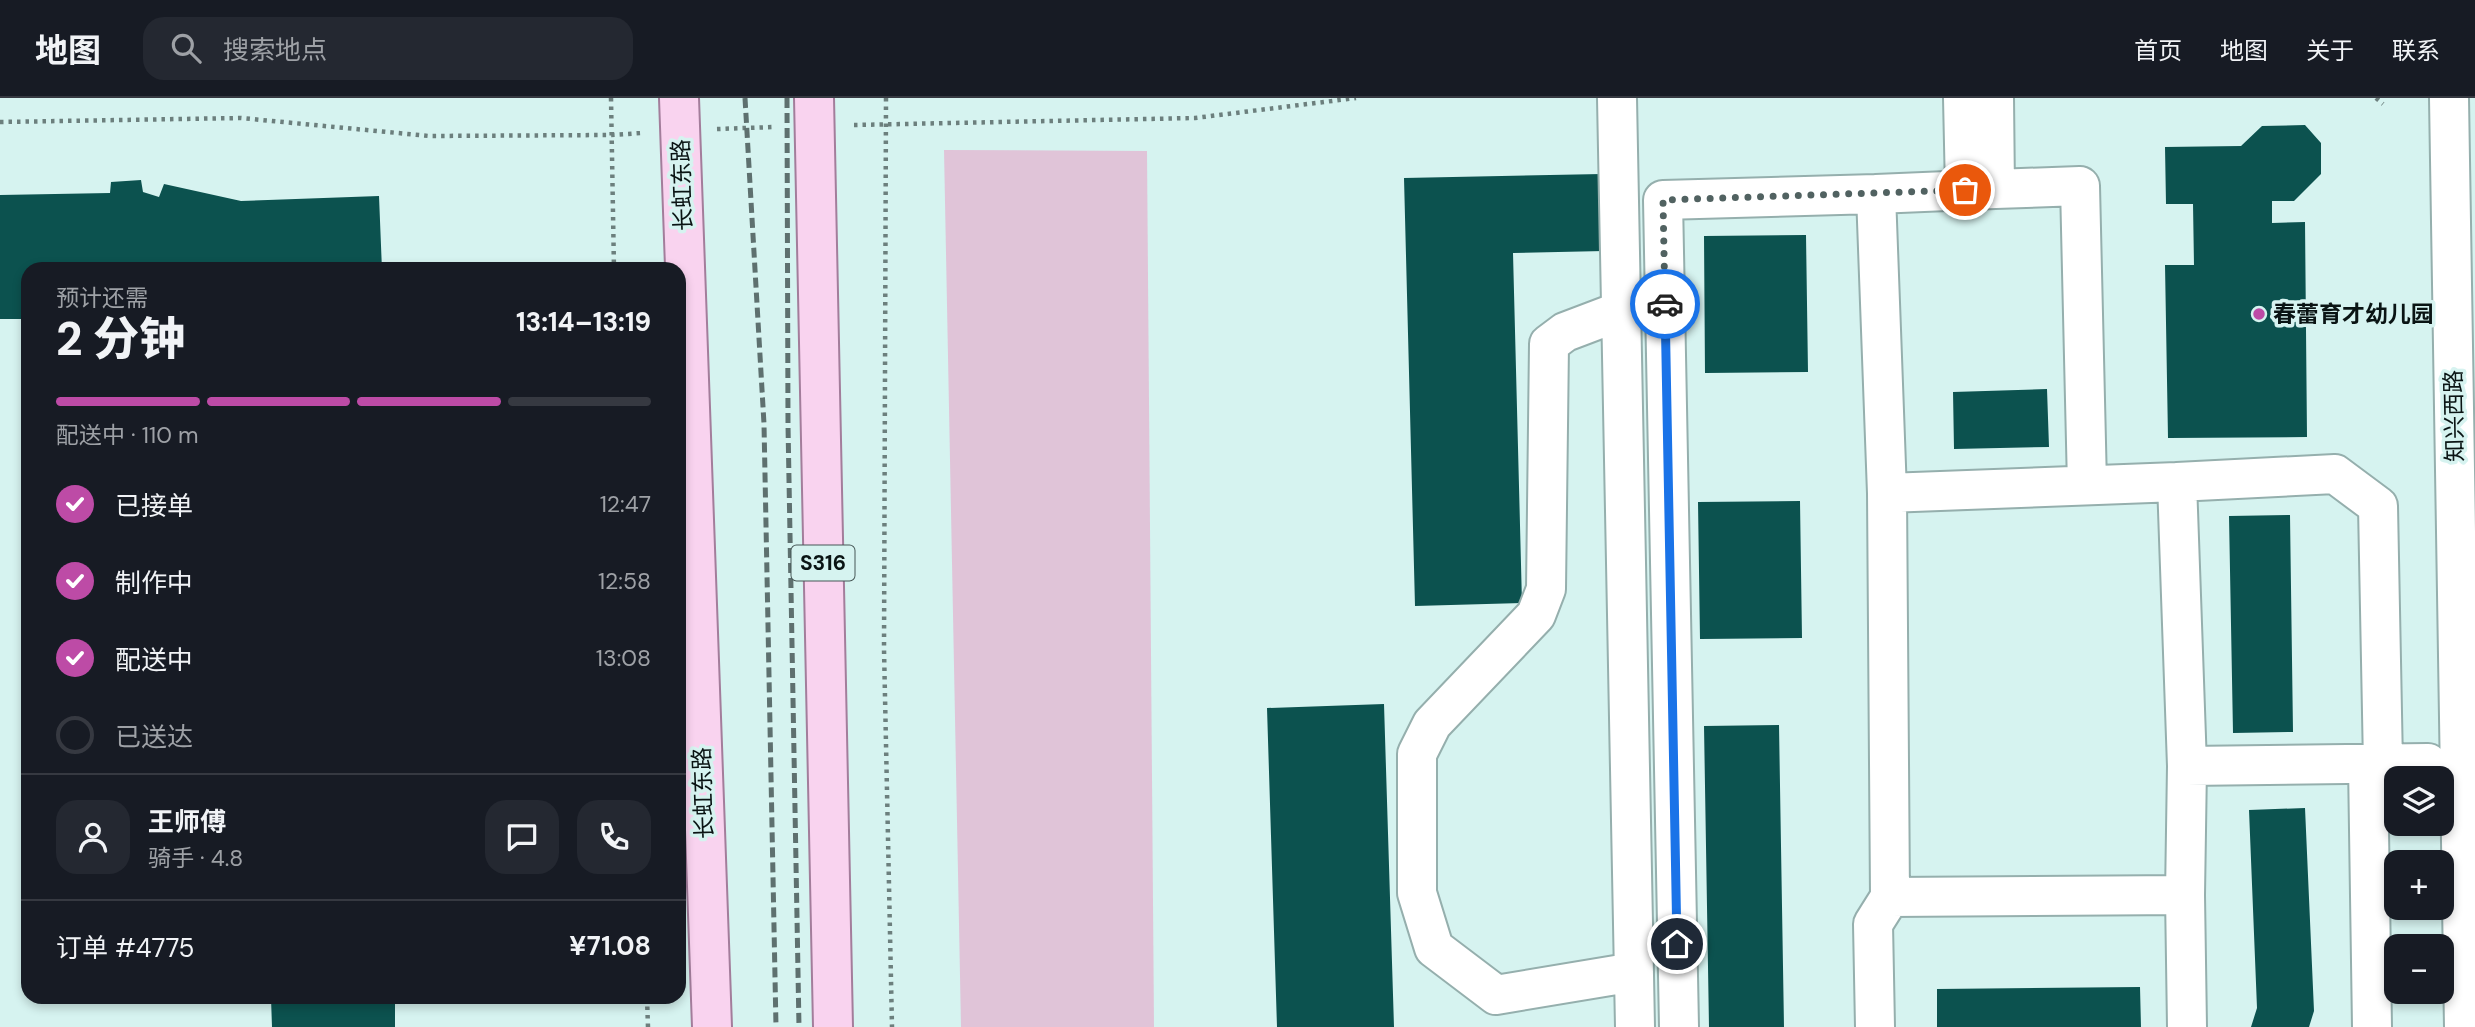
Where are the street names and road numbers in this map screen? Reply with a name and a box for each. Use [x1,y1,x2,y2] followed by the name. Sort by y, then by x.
[665,139,699,231] street label: 长虹东路
[2438,370,2470,462] street label: 知兴西路
[792,546,854,580] road number: S316
[686,747,720,839] street label: 长虹东路

